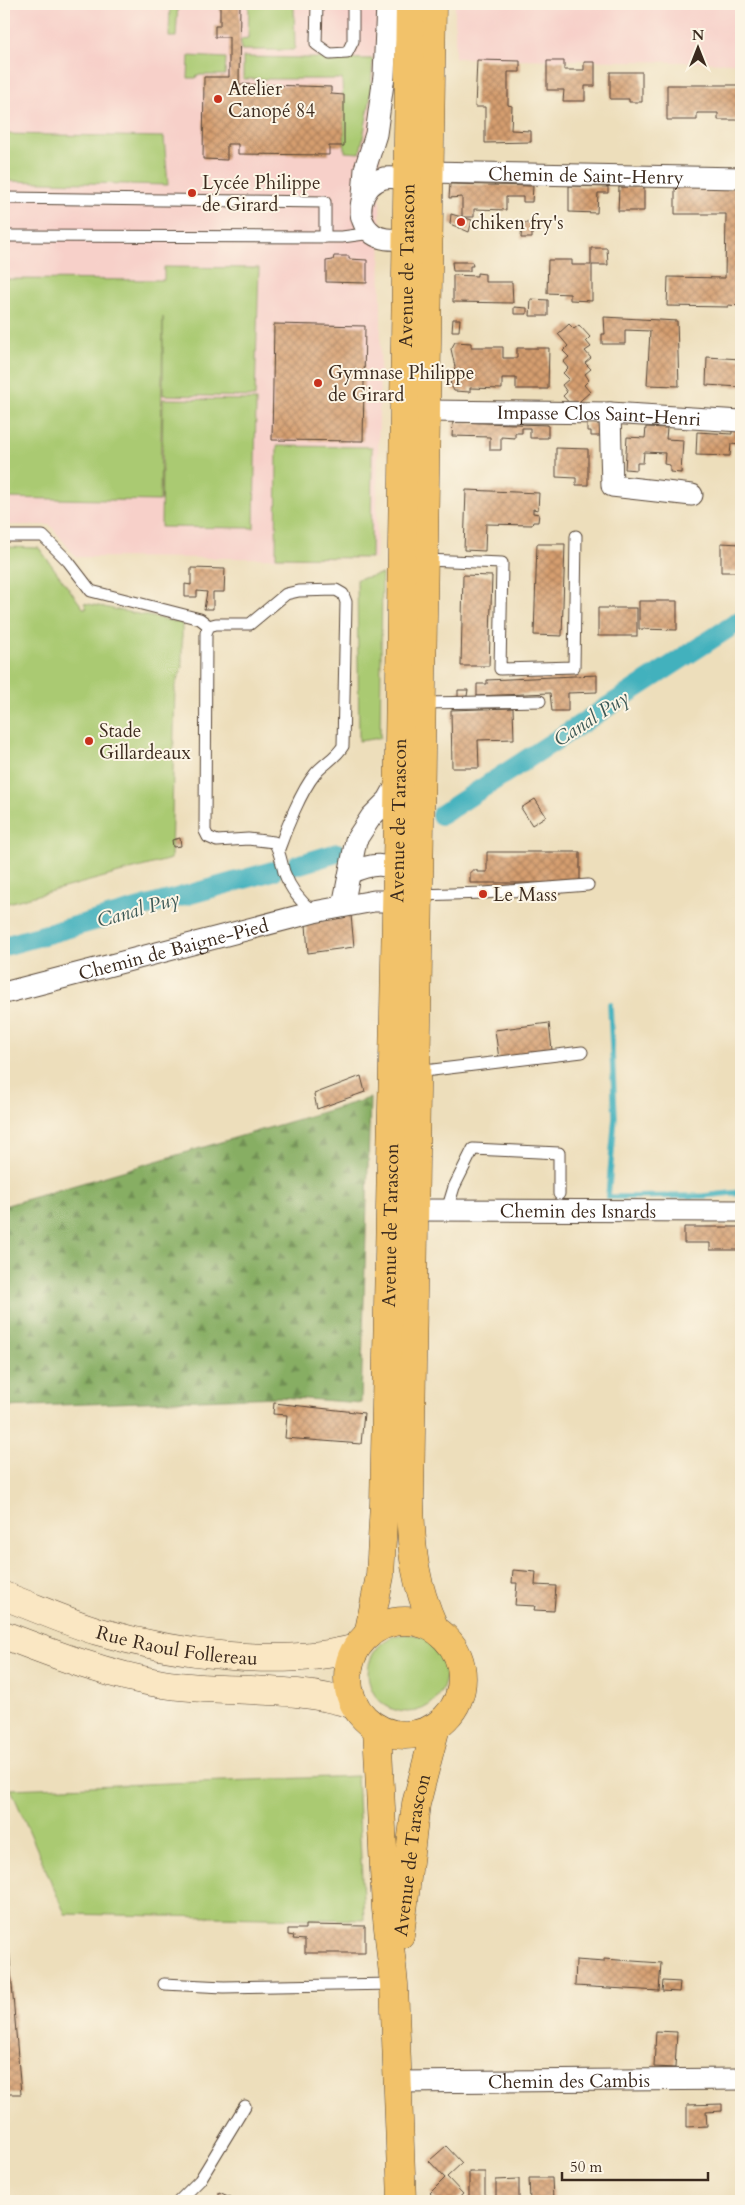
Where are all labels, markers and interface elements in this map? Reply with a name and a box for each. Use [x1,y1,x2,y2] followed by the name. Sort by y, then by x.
[672,22,722,72] north arrow
[692,26,704,45] text: N
[228,76,315,124] place label: Atelier Canopé 84
[212,93,224,105] marker: Atelier Canopé 84
[488,161,684,191] street label: Chemin de Saint-Henry
[202,170,321,218] place label: Lycée Philippe de Girard
[393,183,421,348] street label: Avenue de Tarascon
[186,187,198,199] marker: Lycée Philippe de Girard
[471,210,564,236] place label: chiken fry's
[455,216,467,228] marker: chiken fry's
[328,360,474,408] place label: Gymnase Philippe de Girard
[312,377,324,389] marker: Gymnase Philippe de Girard
[497,400,702,433] street label: Impasse Clos Saint-Henri
[548,684,634,753] water label: Canal Puy
[99,718,192,766] place label: Stade Gillardeaux
[83,735,95,747] marker: Stade Gillardeaux
[384,738,413,903] street label: Avenue de Tarascon
[493,882,557,908] place label: Le Mass
[94,885,183,934] water label: Canal Puy
[477,888,489,900] marker: Le Mass
[76,912,271,987] street label: Chemin de Baigne-Pied
[376,1143,405,1308] street label: Avenue de Tarascon
[500,1198,656,1225] street label: Chemin des Isnards
[93,1619,258,1672] street label: Rue Raoul Follereau
[388,1771,437,1938] street label: Avenue de Tarascon
[488,2068,650,2095] street label: Chemin des Cambis
[562,2150,709,2182] scale bar
[570,2157,602,2177] text: 50 m

